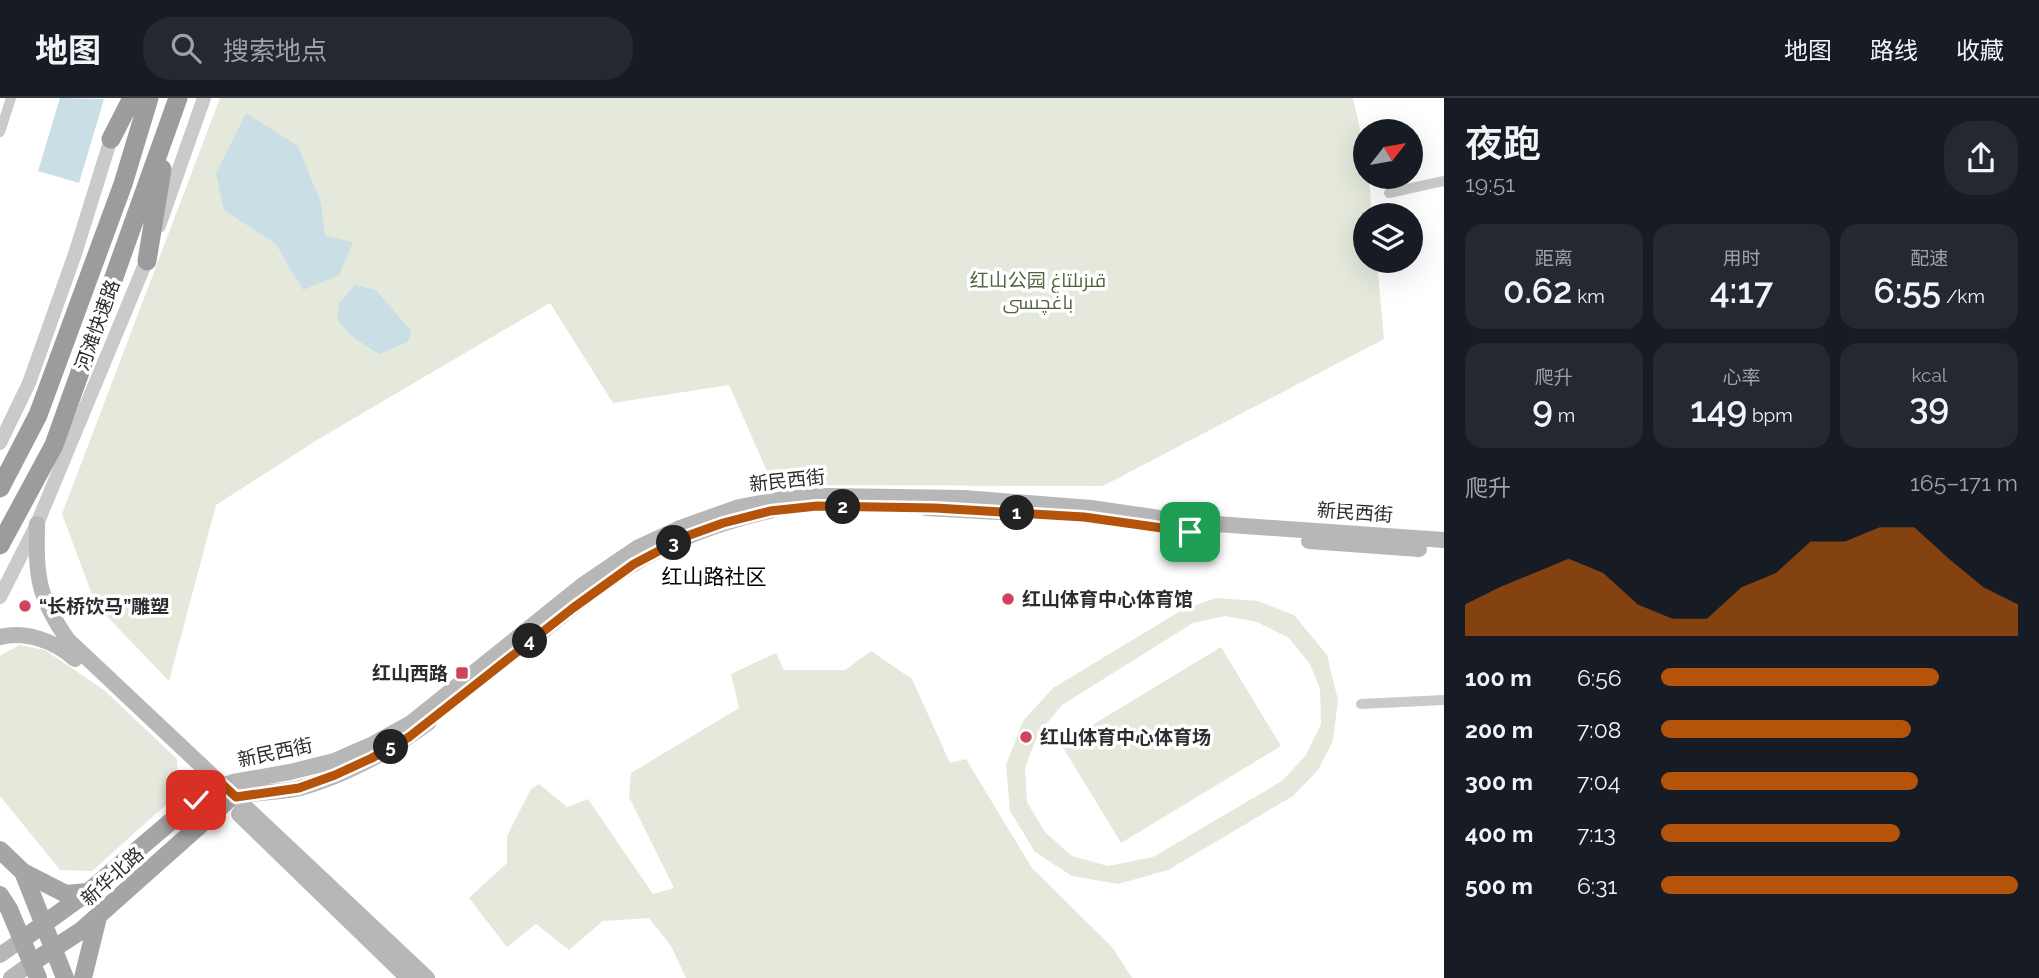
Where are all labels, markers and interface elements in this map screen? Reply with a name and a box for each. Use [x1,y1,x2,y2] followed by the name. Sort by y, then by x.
[143,17,633,80] search box
[167,29,205,67] icon: search
[35,31,101,70] text: 地图
[223,36,327,66] text: 搜索地点
[1784,36,1832,65] text: 地图
[1870,36,1918,65] text: 路线
[1956,36,2004,65] text: 收藏
[1353,119,1423,189] north arrow
[1353,119,1423,273] map controls
[1465,121,1541,166] text: 夜跑
[1944,121,2018,195] button: share
[1465,170,1515,197] text: 19:51
[1353,203,1423,273] button: layers
[1535,247,1573,269] text: 距离
[1722,247,1761,269] text: 用时
[1910,247,1948,269] text: 配速
[970,269,1106,315] park label: 红山公园 قىزىلتاغ باغچىسى
[1503,270,1572,311] text: 0.62
[1710,270,1773,311] text: 4:17
[1873,270,1941,311] text: 6:55
[70,277,124,373] street label: 河滩快速路
[1572,285,1605,307] text: km
[1941,285,1985,307] text: /km
[1911,364,1947,386] text: kcal
[1535,366,1573,388] text: 爬升
[1722,366,1761,388] text: 心率
[1909,386,1949,427] text: 39
[1532,389,1553,430] text: 9
[1690,389,1747,430] text: 149
[1553,404,1575,426] text: m
[1747,404,1793,426] text: bpm
[748,465,826,495] street label: 新民西街
[1910,469,2018,496] text: 165–171 m
[1465,474,1511,501] text: 爬升
[826,490,860,524] pin: 2
[837,495,848,517] text: 2
[1000,496,1034,530] pin: 1
[1316,498,1394,526] street label: 新民西街
[1012,501,1021,523] text: 1
[1160,502,1220,562] pin
[1171,513,1209,551] icon: arrive
[656,526,692,560] pin: 3
[668,531,679,553] text: 3
[662,564,767,589] district label: 红山路社区
[1022,588,1193,610] place label: 红山体育中心体育馆
[1000,591,1016,607] marker: 红山体育中心体育馆
[39,595,169,617] place label: “长桥饮马”雕塑
[17,598,33,614] marker: “长桥饮马”雕塑
[512,624,548,658] pin: 4
[524,629,535,651] text: 4
[372,662,448,684] place label: 红山西路
[1465,664,1532,691] text: 100 m
[1577,664,1622,691] text: 6:56
[454,665,470,681] marker: 红山西路
[1465,716,1533,743] text: 200 m
[1577,716,1621,743] text: 7:08
[1040,726,1211,748] place label: 红山体育中心体育场
[1018,729,1034,745] marker: 红山体育中心体育场
[374,730,408,764] pin: 5
[236,733,314,771] street label: 新民西街
[385,735,396,757] text: 5
[1465,768,1533,795] text: 300 m
[1577,768,1620,795] text: 7:04
[166,770,226,830] pin
[177,781,215,819] icon: check
[1465,820,1533,847] text: 400 m
[1577,820,1616,847] text: 7:13
[76,842,148,910] street label: 新华北路
[1465,872,1533,899] text: 500 m
[1577,872,1617,899] text: 6:31

